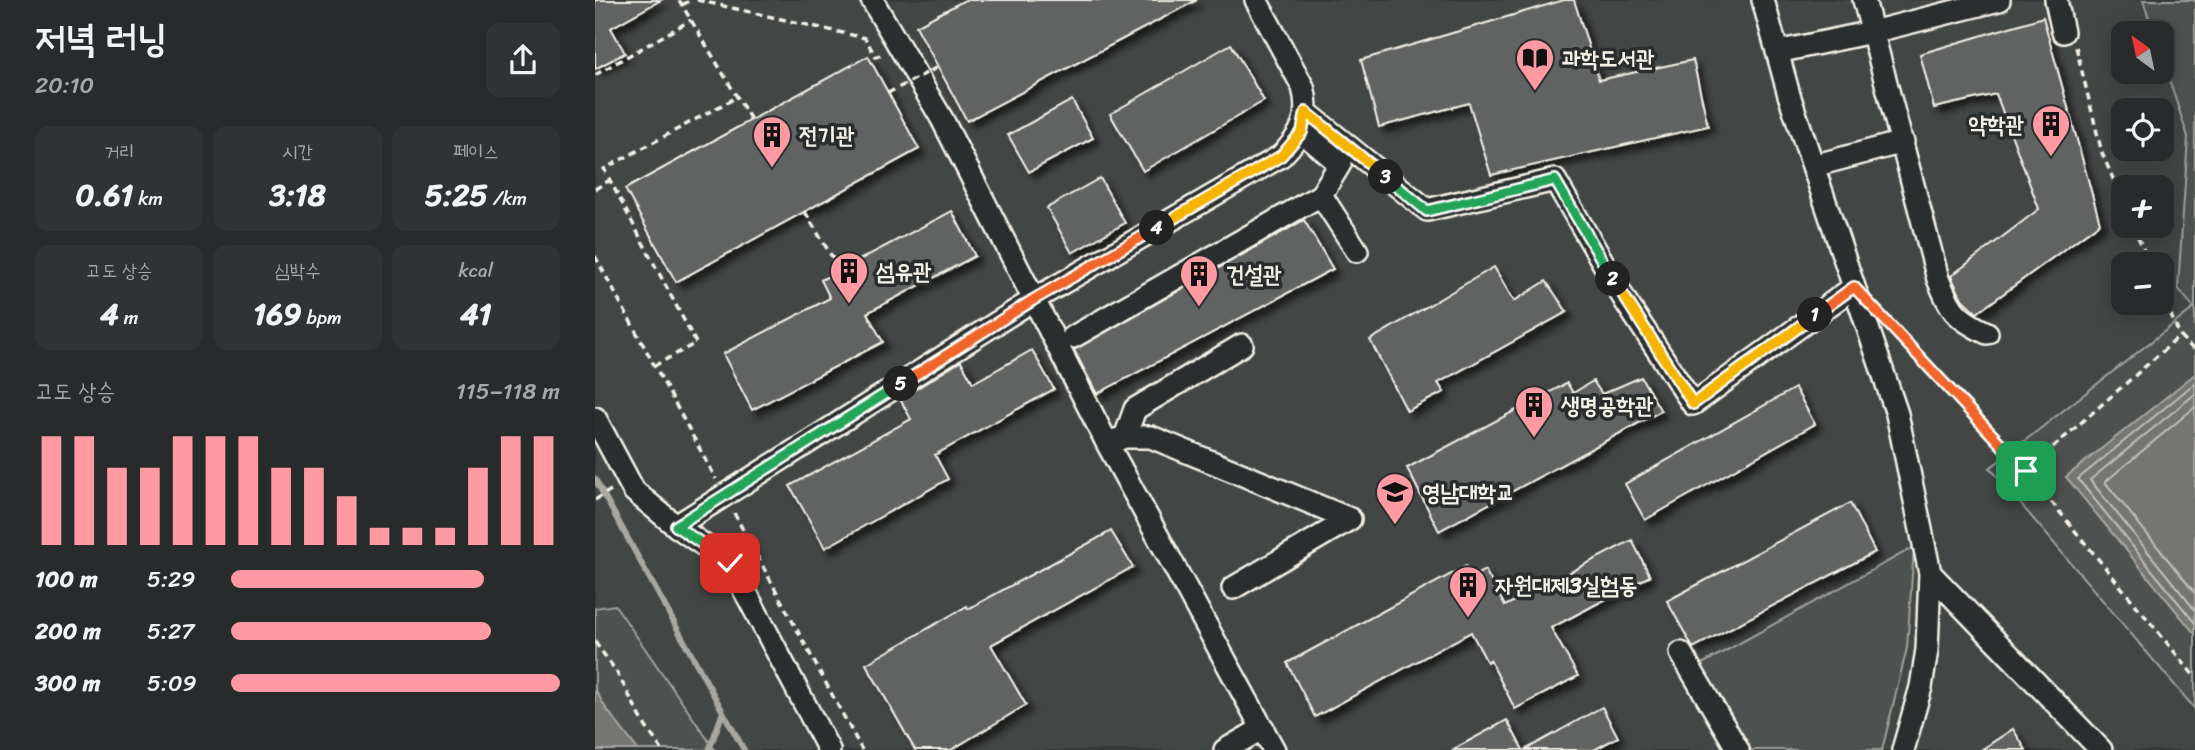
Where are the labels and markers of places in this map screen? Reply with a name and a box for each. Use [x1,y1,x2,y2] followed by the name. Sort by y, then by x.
[1514,37,1556,92] library icon: 과학도서관
[1562,38,1655,79] place label: 과학도서관
[2030,103,2072,158] building icon: 약학관
[1968,104,2024,145] place label: 약학관
[751,114,793,169] building icon: 전기관
[799,115,855,156] place label: 전기관
[1369,160,1403,194] pin: 3
[1139,210,1175,246] pin: 4
[828,250,870,305] building icon: 섬유관
[876,251,932,292] place label: 섬유관
[1178,253,1220,308] building icon: 건설관
[1226,254,1282,295] place label: 건설관
[1595,262,1631,296] pin: 2
[1797,298,1833,332] pin: 1
[883,366,919,402] pin: 5
[1513,384,1555,439] building icon: 생명공학관
[1560,385,1654,426] place label: 생명공학관
[1996,441,2056,501] pin
[1374,471,1416,526] school or university icon: 영남대학교
[1422,472,1515,513] place label: 영남대학교
[700,533,760,593] pin
[1447,564,1489,619] building icon: 자원대제3실험동
[1495,565,1637,606] place label: 자원대제3실험동

